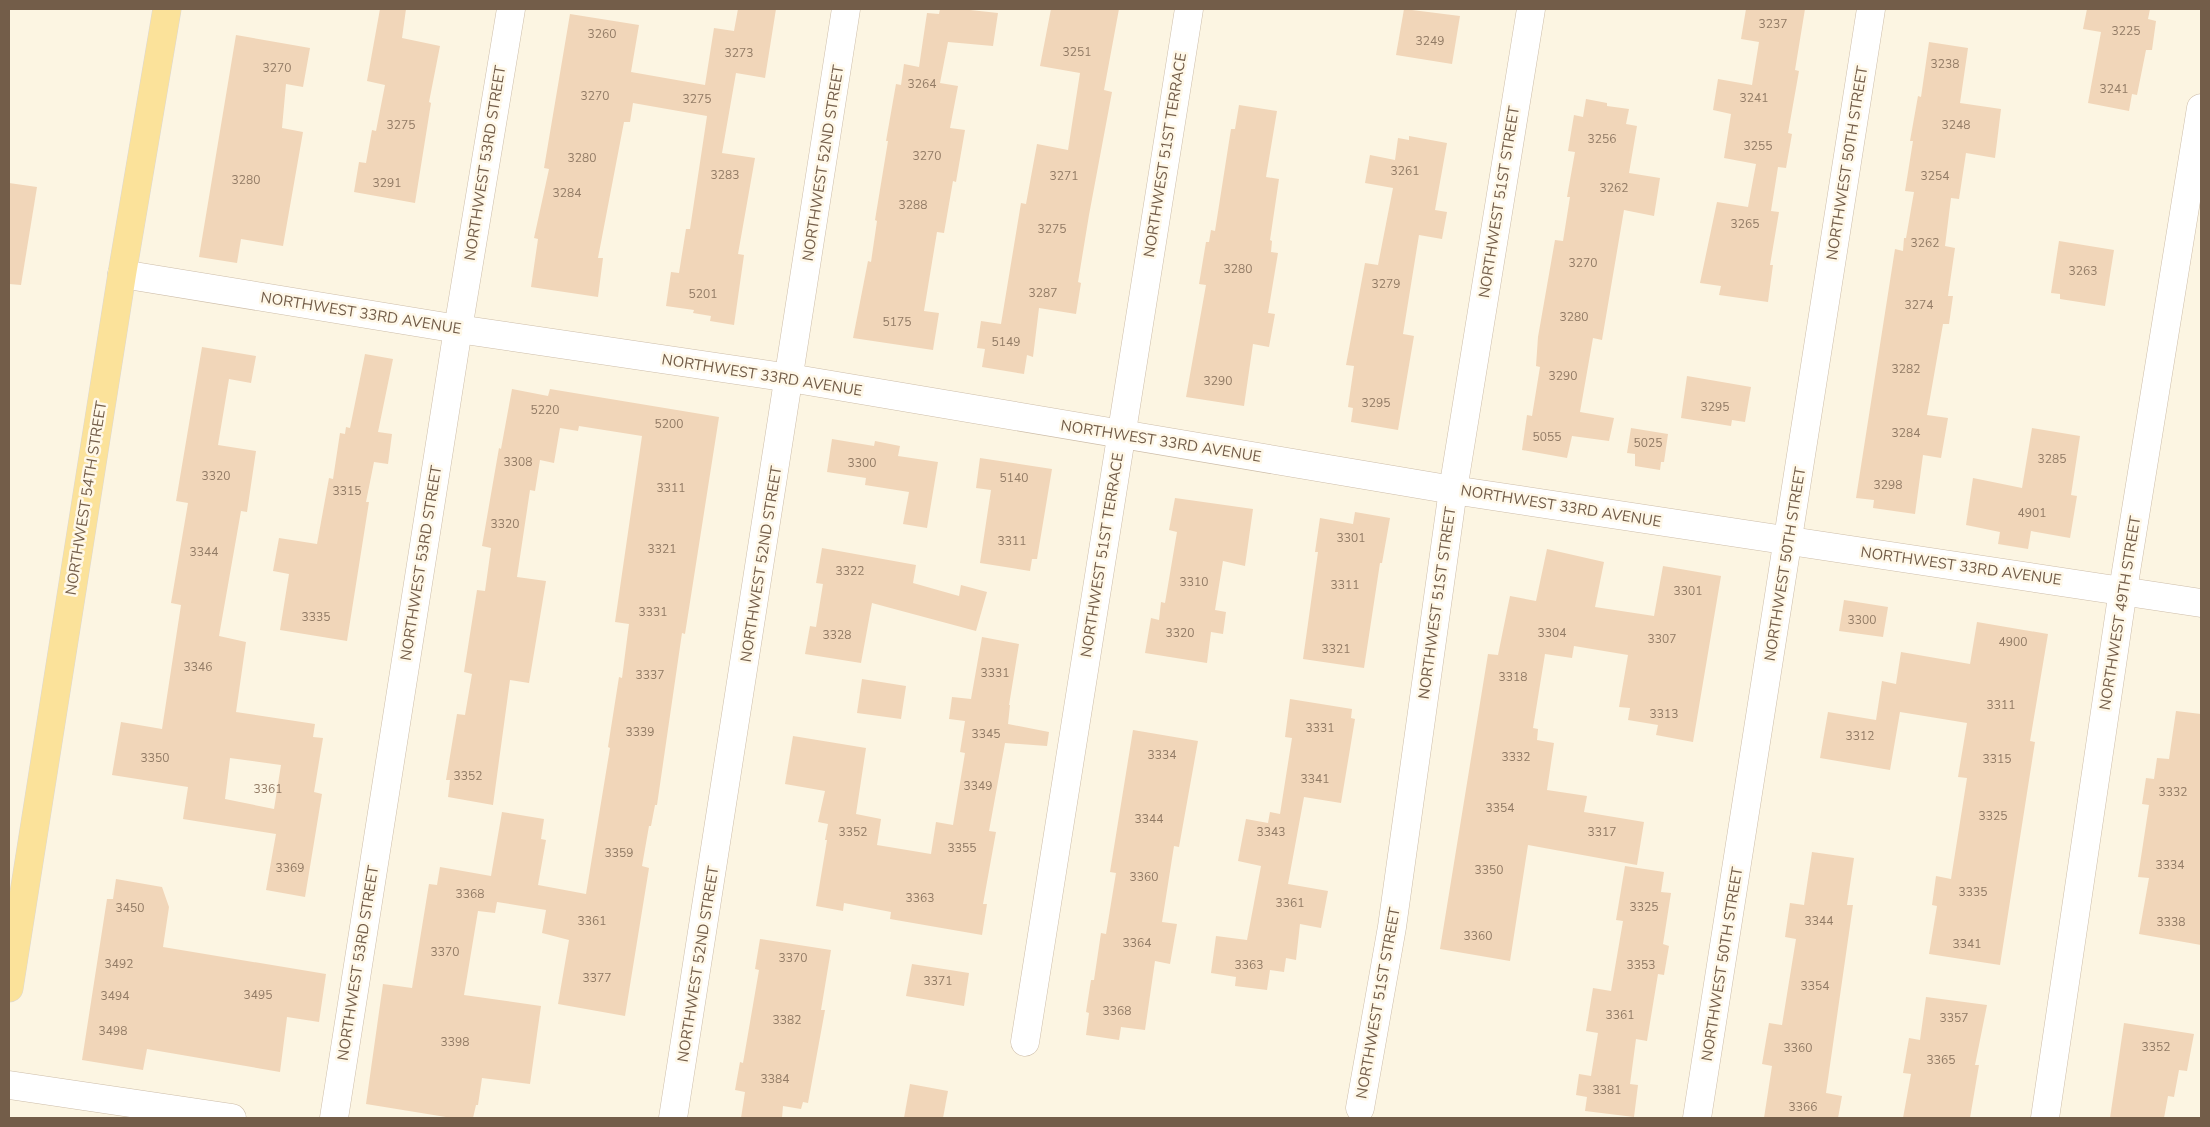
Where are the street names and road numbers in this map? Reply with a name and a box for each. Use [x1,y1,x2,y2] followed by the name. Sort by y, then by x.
[1139,51,1191,259] street label: NORTHWEST 51ST TERRACE
[460,64,510,262] street label: NORTHWEST 53RD STREET
[798,64,848,262] street label: NORTHWEST 52ND STREET
[1822,64,1872,262] street label: NORTHWEST 50TH STREET
[1474,105,1524,299] street label: NORTHWEST 51ST STREET
[259,287,463,339] street label: NORTHWEST 33RD AVENUE
[660,349,864,401] street label: NORTHWEST 33RD AVENUE
[61,399,111,597] street label: NORTHWEST 54TH STREET
[1059,415,1263,467] street label: NORTHWEST 33RD AVENUE
[1076,451,1128,659] street label: NORTHWEST 51ST TERRACE
[396,464,446,662] street label: NORTHWEST 53RD STREET
[736,465,786,663] street label: NORTHWEST 52ND STREET
[1760,465,1810,663] street label: NORTHWEST 50TH STREET
[1459,480,1663,532] street label: NORTHWEST 33RD AVENUE
[1414,506,1460,700] street label: NORTHWEST 51ST STREET
[2095,514,2145,712] street label: NORTHWEST 49TH STREET
[1859,542,2063,590] street label: NORTHWEST 33RD AVENUE
[333,864,383,1062] street label: NORTHWEST 53RD STREET
[673,865,723,1063] street label: NORTHWEST 52ND STREET
[1697,865,1747,1063] street label: NORTHWEST 50TH STREET
[1351,906,1405,1100] street label: NORTHWEST 51ST STREET

